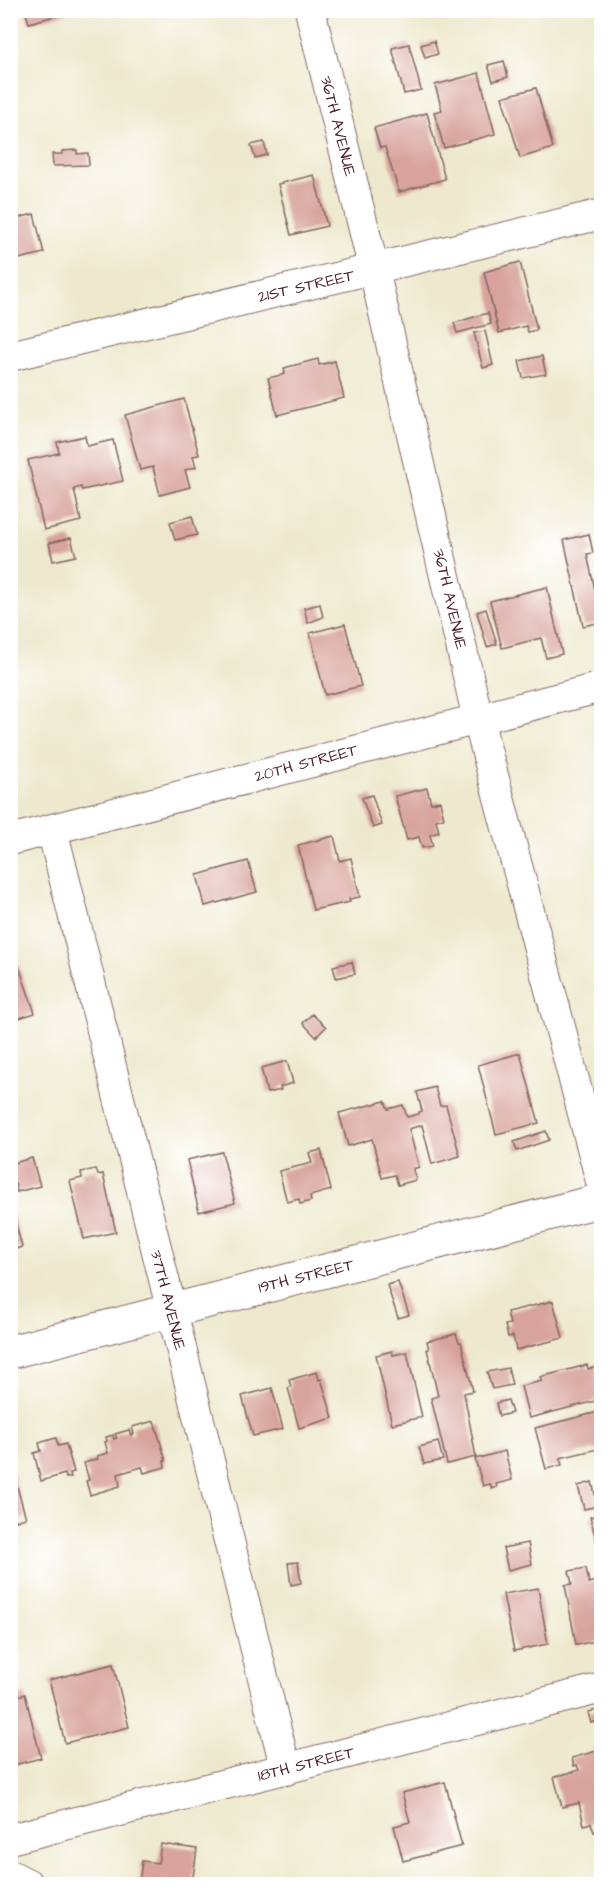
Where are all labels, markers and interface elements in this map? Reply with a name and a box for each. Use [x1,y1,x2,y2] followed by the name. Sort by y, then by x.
[315,74,361,179] street label: 36TH AVENUE
[256,264,356,308] street label: 21ST STREET
[428,547,472,652] street label: 36TH AVENUE
[252,739,360,787] street label: 20TH STREET
[145,1248,191,1353] street label: 37TH AVENUE
[256,1253,356,1299] street label: 19TH STREET
[255,1741,357,1787] street label: 18TH STREET

